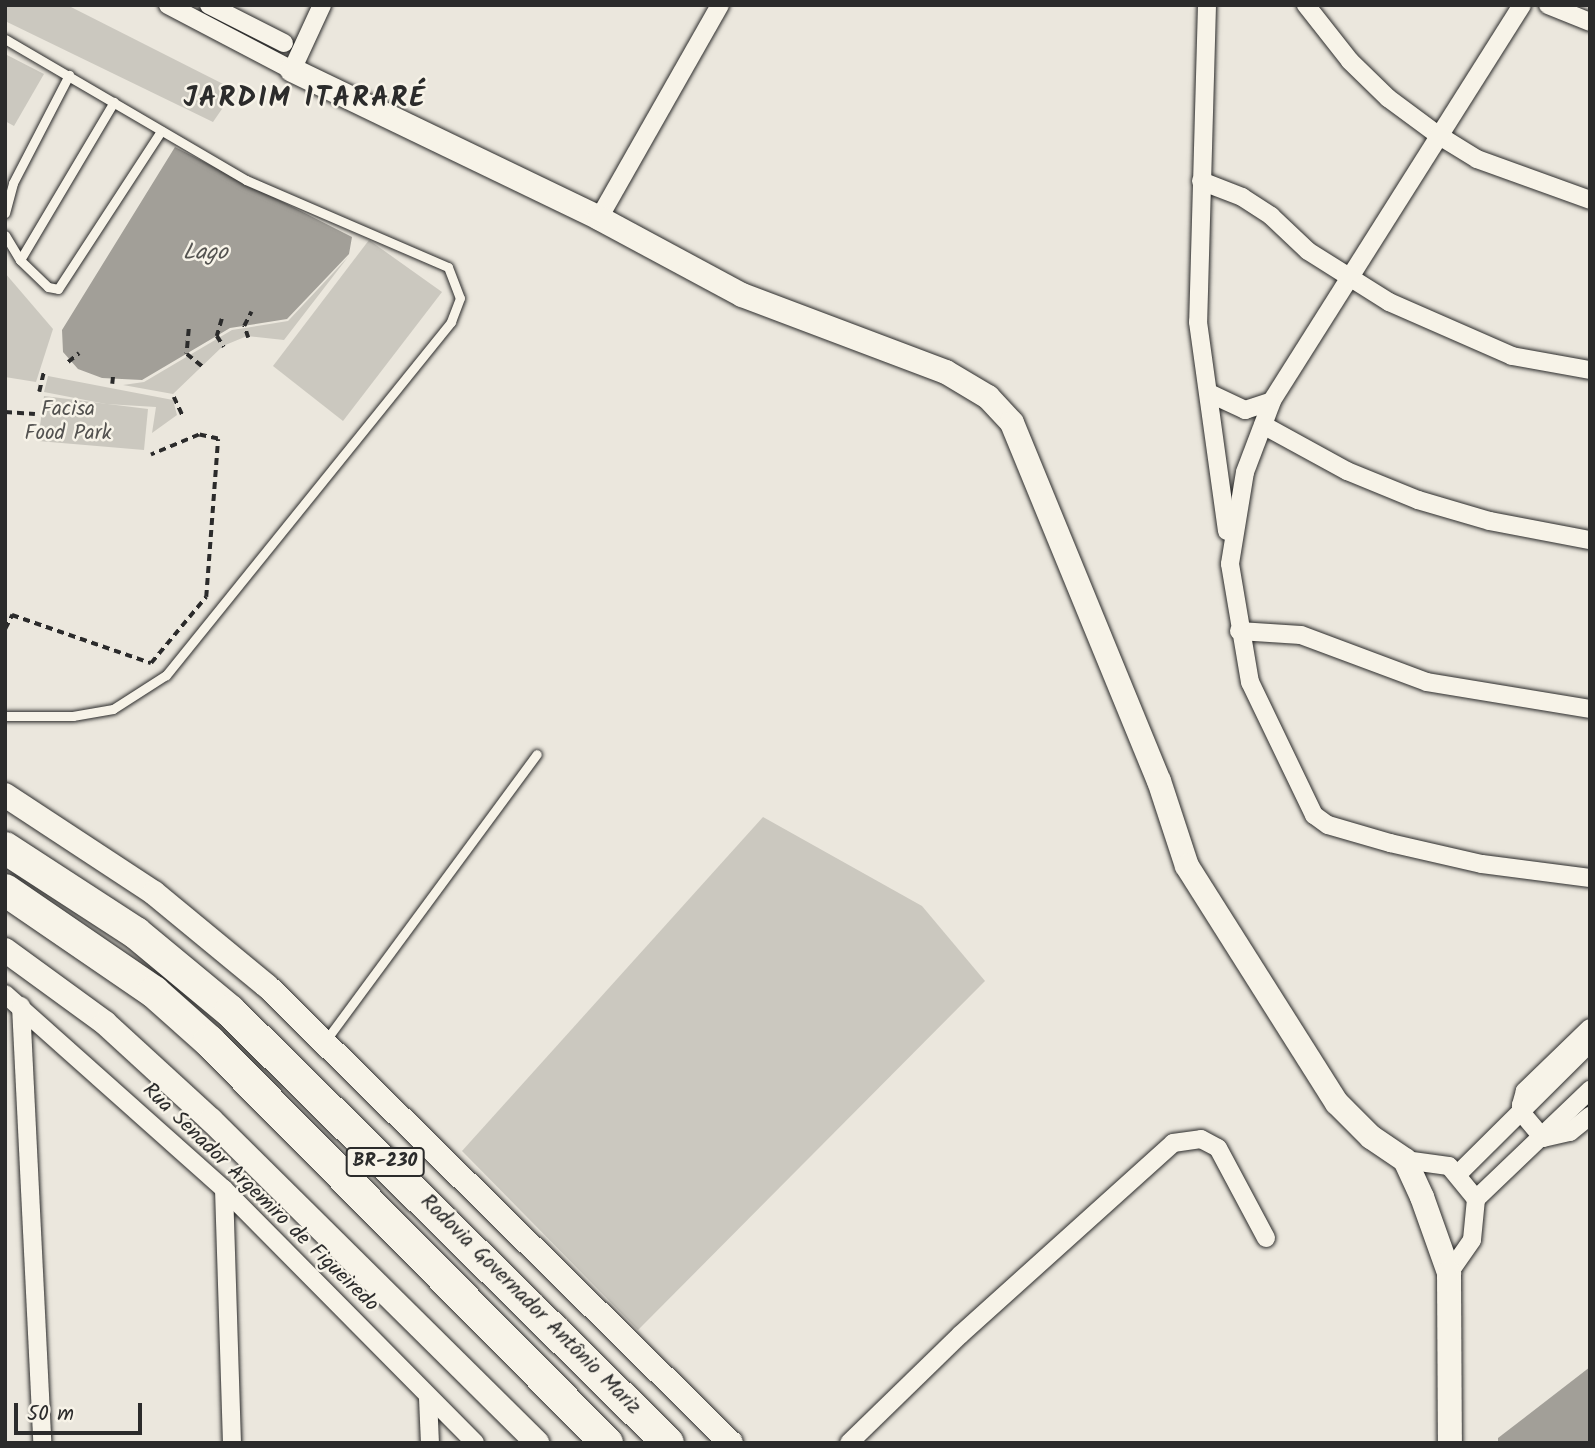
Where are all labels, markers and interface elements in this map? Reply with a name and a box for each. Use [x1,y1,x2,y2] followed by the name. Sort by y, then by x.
[185,82,425,116] district label: JARDIM ITARARÉ
[183,239,227,267] water label: Lago
[25,397,111,447] park label: Facisa Food Park
[137,1078,383,1318] street label: Rua Senador Argemiro de Figueiredo
[345,1146,425,1178] road number: BR-230
[415,1190,645,1420] street label: Rodovia Governador Antônio Mariz
[18,1388,145,1432] scale bar
[27,1398,74,1431] text: 50 m

